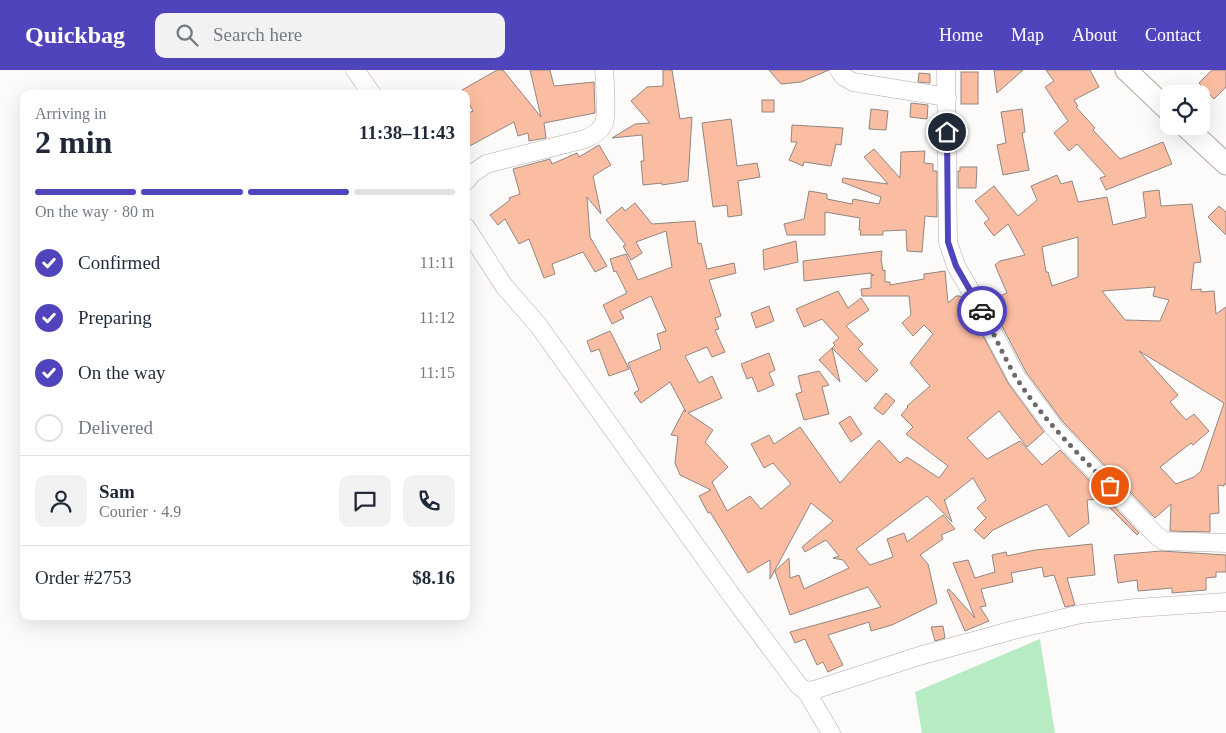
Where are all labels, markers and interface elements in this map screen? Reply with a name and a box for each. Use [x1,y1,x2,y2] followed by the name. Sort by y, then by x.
[155,13,505,58] search box
[173,21,201,49] icon: search
[25,22,125,48] text: Quickbag
[213,24,302,45] text: Search here
[939,25,983,45] text: Home
[1011,25,1044,45] text: Map
[1072,25,1117,45] text: About
[1145,25,1201,45] text: Contact
[1160,85,1210,135] map controls
[1160,85,1210,135] button: locate
[35,105,107,122] text: Arriving in
[926,111,968,153] pin
[933,118,961,146] icon: home
[359,122,455,143] text: 11:38–11:43
[35,124,112,160] text: 2 min
[35,203,155,220] text: On the way · 80 m
[35,249,63,277] icon: check
[78,252,160,273] text: Confirmed
[420,254,455,271] text: 11:11
[957,286,1007,336] courier
[968,297,996,325] icon: car
[35,304,63,332] icon: check
[78,307,152,328] text: Preparing
[419,309,455,326] text: 11:12
[35,359,63,387] icon: check
[78,362,166,383] text: On the way
[419,364,455,381] text: 11:15
[78,417,153,438] text: Delivered
[1089,465,1131,507] pin
[1096,472,1124,500] icon: bag
[35,475,87,527] button: person
[339,475,391,527] button: chat
[403,475,455,527] button: phone
[99,481,135,502] text: Sam
[99,503,181,520] text: Courier · 4.9
[35,567,132,588] text: Order #2753
[412,567,455,588] text: $8.16

